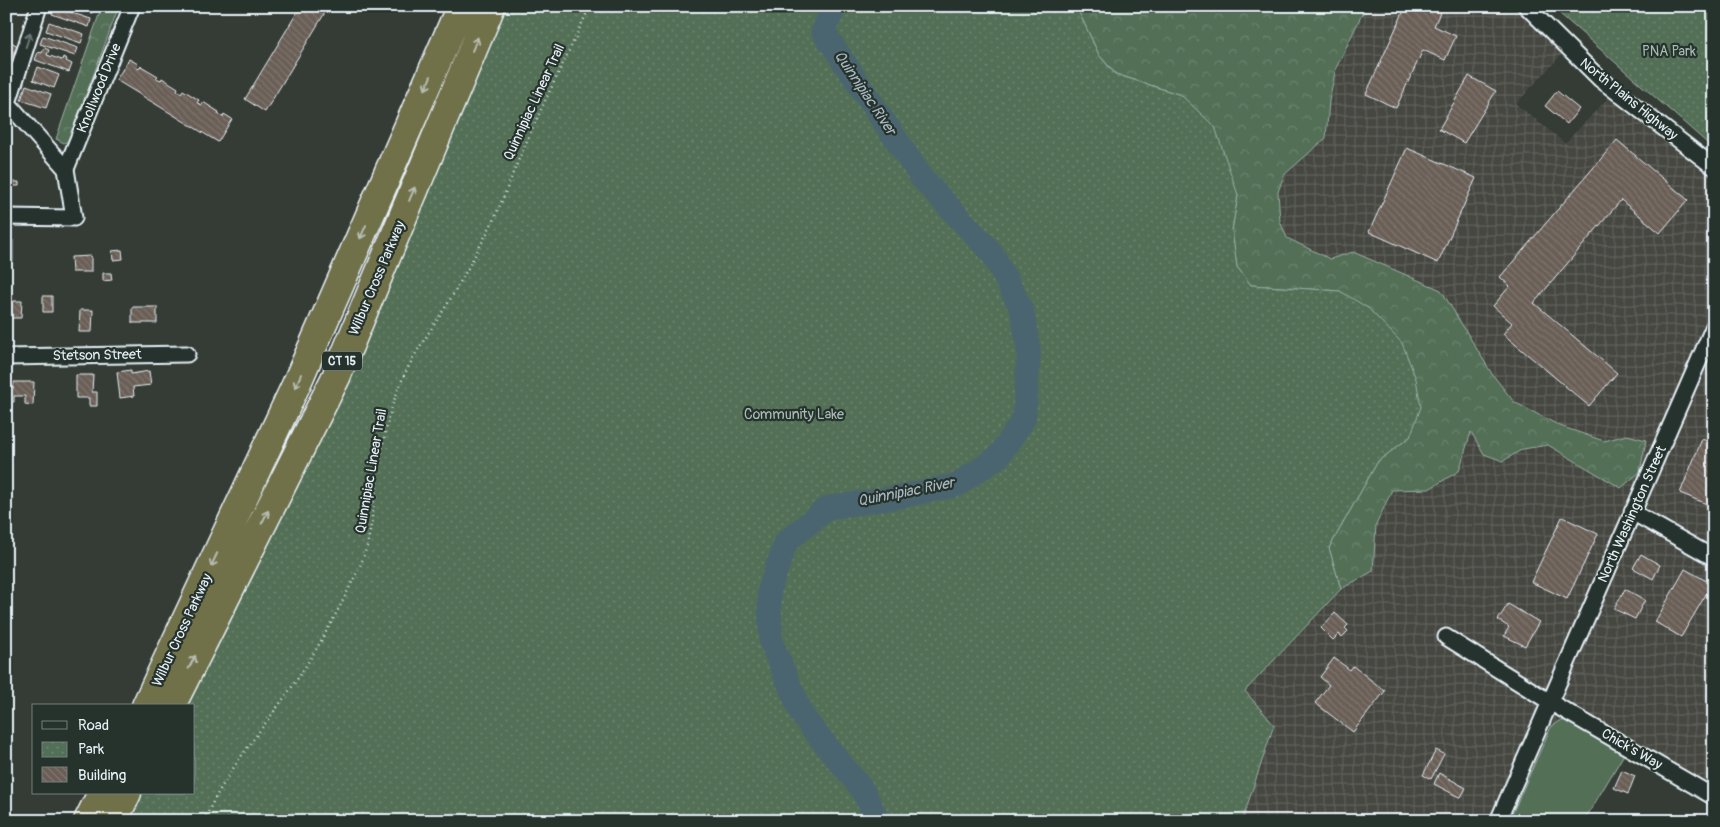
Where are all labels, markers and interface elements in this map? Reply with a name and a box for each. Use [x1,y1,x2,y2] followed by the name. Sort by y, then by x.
[24,32,34,48] one-way arrow
[471,37,481,52] one-way arrow
[73,41,125,135] street label: Knollwood Drive
[500,41,568,163] street label: Quinnipiac Linear Trail
[1642,43,1696,60] park label: PNA Park
[830,47,901,140] water label: Quinnipiac River
[1577,54,1681,144] street label: North Plains Highway
[422,75,432,90] one-way arrow
[408,187,418,202] one-way arrow
[345,218,409,338] street label: Wilbur Cross Parkway
[357,224,367,239] one-way arrow
[52,346,142,364] street label: Stetson Street
[322,352,362,371] road number: CT 15
[292,373,302,388] one-way arrow
[744,406,844,423] park label: Community Lake
[352,407,390,535] street label: Quinnipiac Linear Trail
[1594,443,1670,585] street label: North Washington Street
[856,473,957,511] water label: Quinnipiac River
[261,510,270,525] one-way arrow
[209,552,219,567] one-way arrow
[148,571,216,689] street label: Wilbur Cross Parkway
[188,655,197,670] one-way arrow
[32,704,195,794] legend
[78,716,109,735] text: Road
[1599,725,1665,773] street label: Chick's Way
[78,740,105,759] text: Park
[78,766,126,785] text: Building

